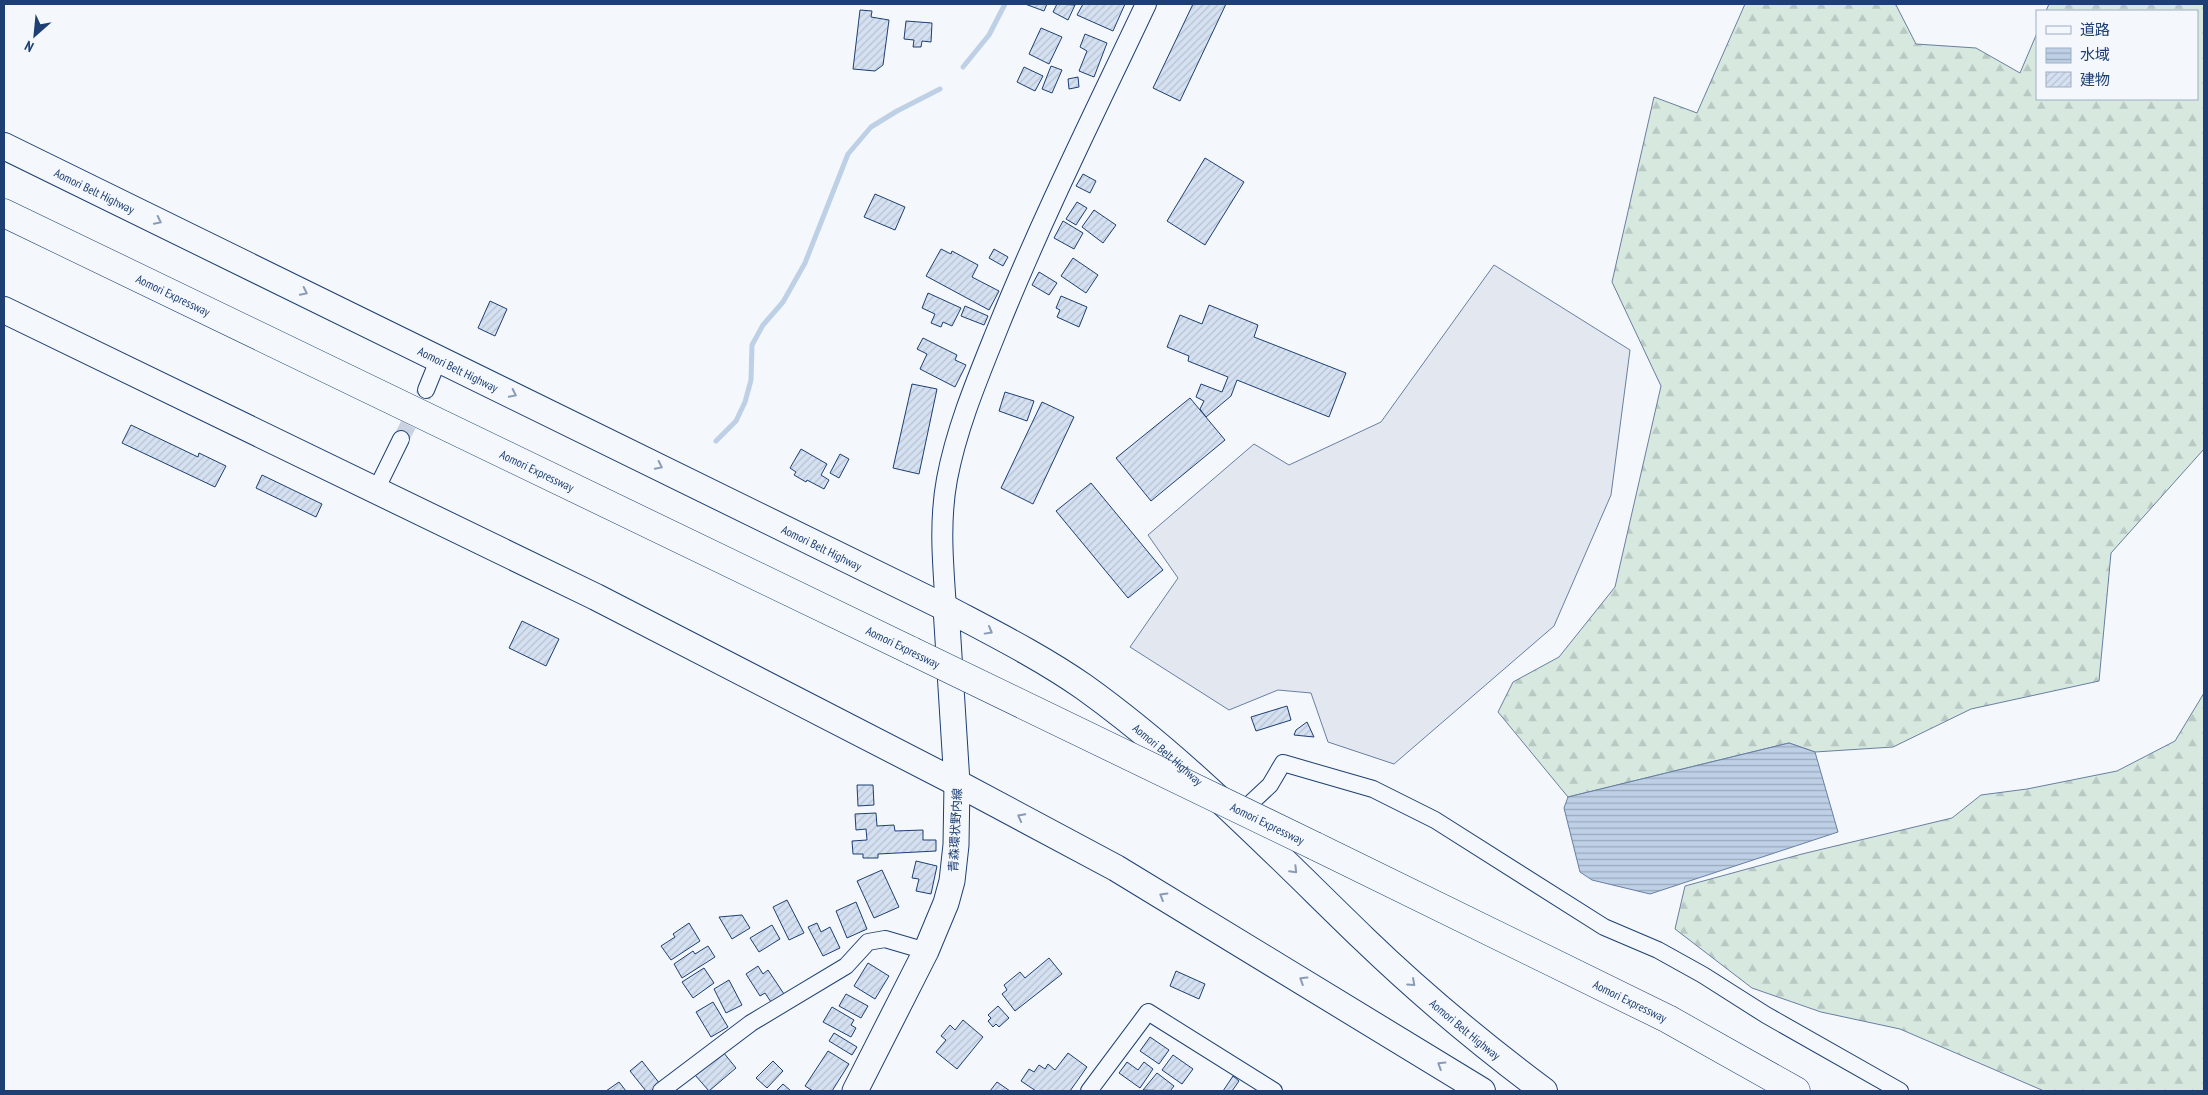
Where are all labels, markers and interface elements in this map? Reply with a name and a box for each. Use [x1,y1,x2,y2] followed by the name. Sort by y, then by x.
[10,10,60,60] north arrow
[2036,10,2198,100] legend
[2080,20,2110,39] text: 道路
[22,37,37,56] text: N
[2080,45,2110,64] text: 水域
[2080,70,2110,89] text: 建物
[52,164,138,217] street label: Aomori Belt Highway
[153,215,162,225] one-way arrow
[134,270,213,319] street label: Aomori Expressway
[299,286,308,296] one-way arrow
[416,343,501,395] street label: Aomori Belt Highway
[508,388,517,398] one-way arrow
[498,446,577,495] street label: Aomori Expressway
[653,460,662,470] one-way arrow
[779,521,865,573] street label: Aomori Belt Highway
[864,623,943,672] street label: Aomori Expressway
[984,625,993,635] one-way arrow
[1130,720,1207,789] street label: Aomori Belt Highway
[945,788,965,872] street label: 青森環状野内線
[1228,799,1307,848] street label: Aomori Expressway
[1018,814,1027,824] one-way arrow
[1289,864,1298,873] one-way arrow
[1160,893,1169,903] one-way arrow
[1591,976,1670,1025] street label: Aomori Expressway
[1299,977,1308,986] one-way arrow
[1406,977,1415,986] one-way arrow
[1427,995,1504,1063] street label: Aomori Belt Highway
[1438,1062,1447,1072] one-way arrow

